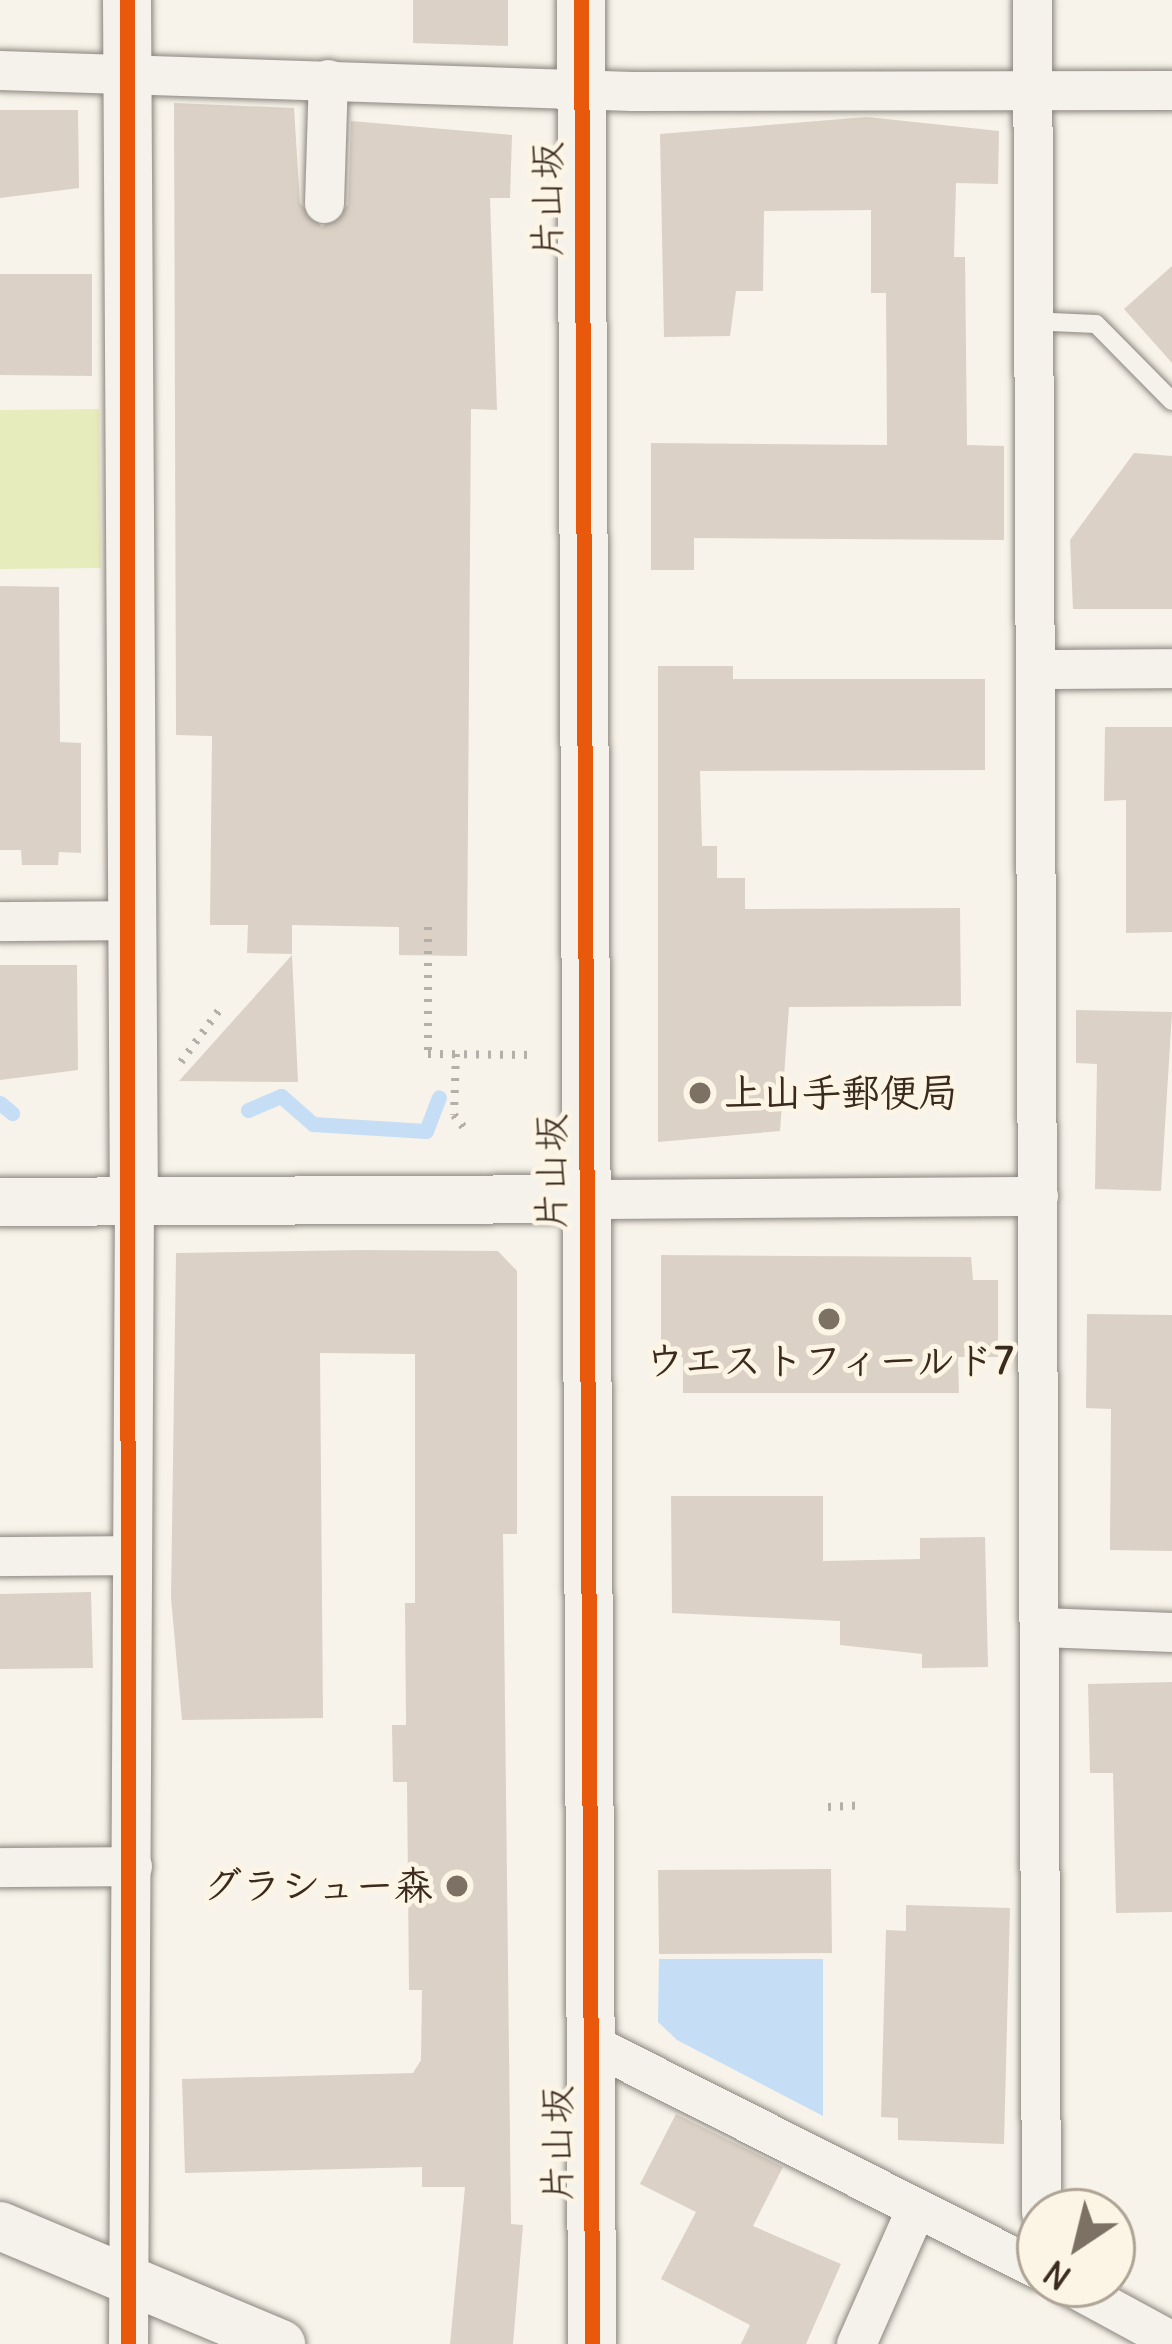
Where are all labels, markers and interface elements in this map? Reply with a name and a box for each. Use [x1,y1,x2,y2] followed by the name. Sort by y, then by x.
[525,142,571,258] street label: 片山坂
[724,1070,958,1116] place label: 上山手郵便局
[687,1080,713,1106] marker: 上山手郵便局
[529,1114,575,1230] street label: 片山坂
[816,1306,842,1332] marker: ウエストフィールド7
[644,1338,1014,1384] place label: ウエストフィールド7
[200,1863,433,1909] place label: グラシュー森
[444,1873,470,1899] marker: グラシュー森
[535,2086,581,2202] street label: 片山坂
[1016,2188,1136,2308] north arrow
[1036,2251,1078,2299] text: N

